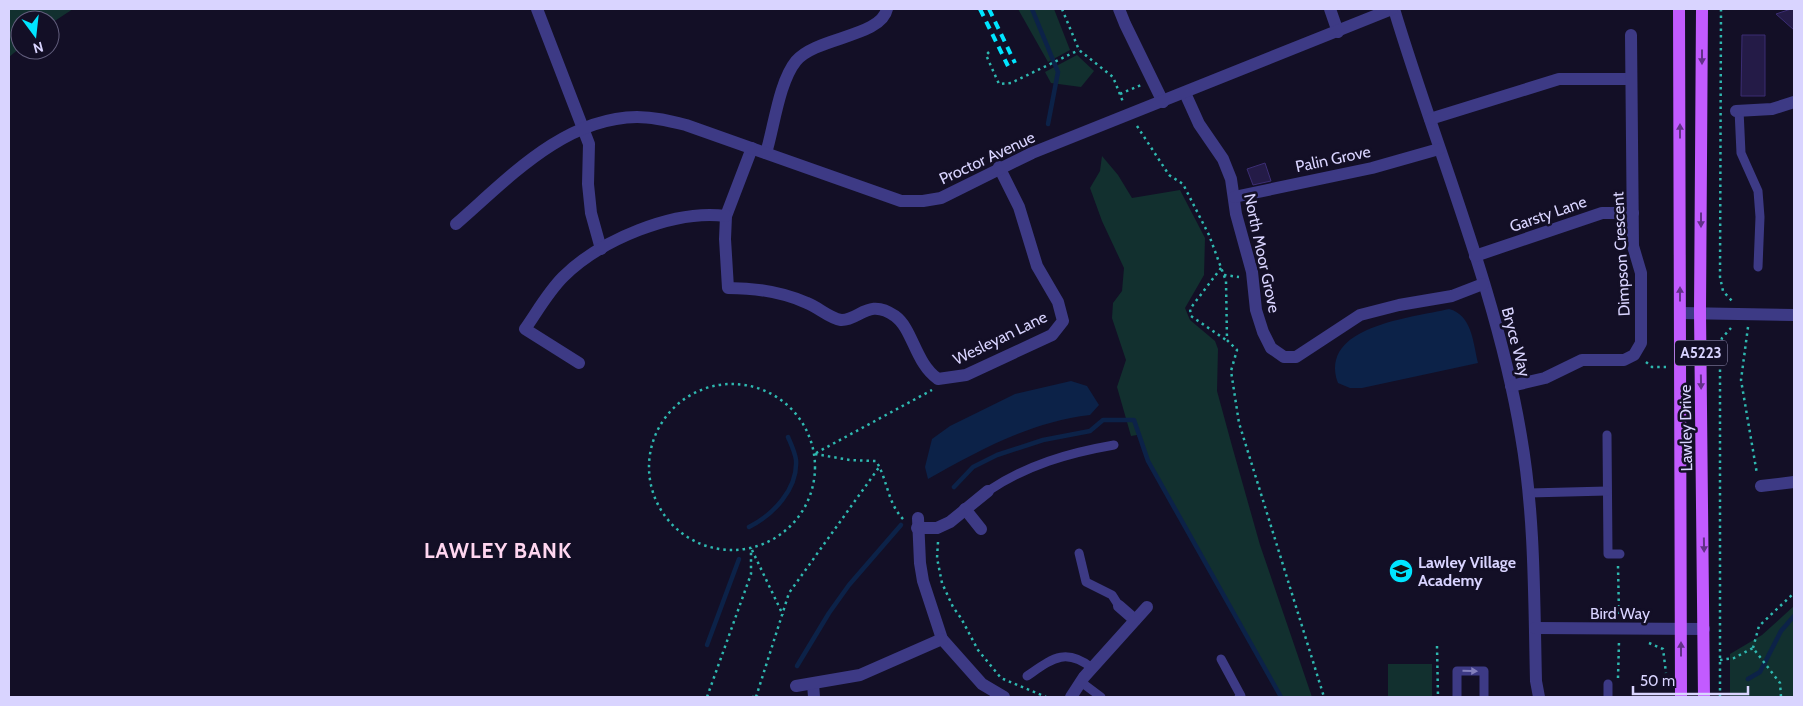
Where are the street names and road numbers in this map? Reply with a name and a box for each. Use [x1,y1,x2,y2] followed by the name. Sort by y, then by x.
[936,128,1038,188] street label: Proctor Avenue
[1294,142,1372,176] street label: Palin Grove
[1608,191,1634,317] street label: Dimpson Crescent
[1240,192,1284,314] street label: North Moor Grove
[1507,192,1589,236] street label: Garsty Lane
[1498,305,1534,379] street label: Bryce Way
[950,307,1050,369] street label: Wesleyan Lane
[1675,340,1727,366] road number: A5223
[1676,385,1696,471] street label: Lawley Drive
[1590,604,1650,623] street label: Bird Way

